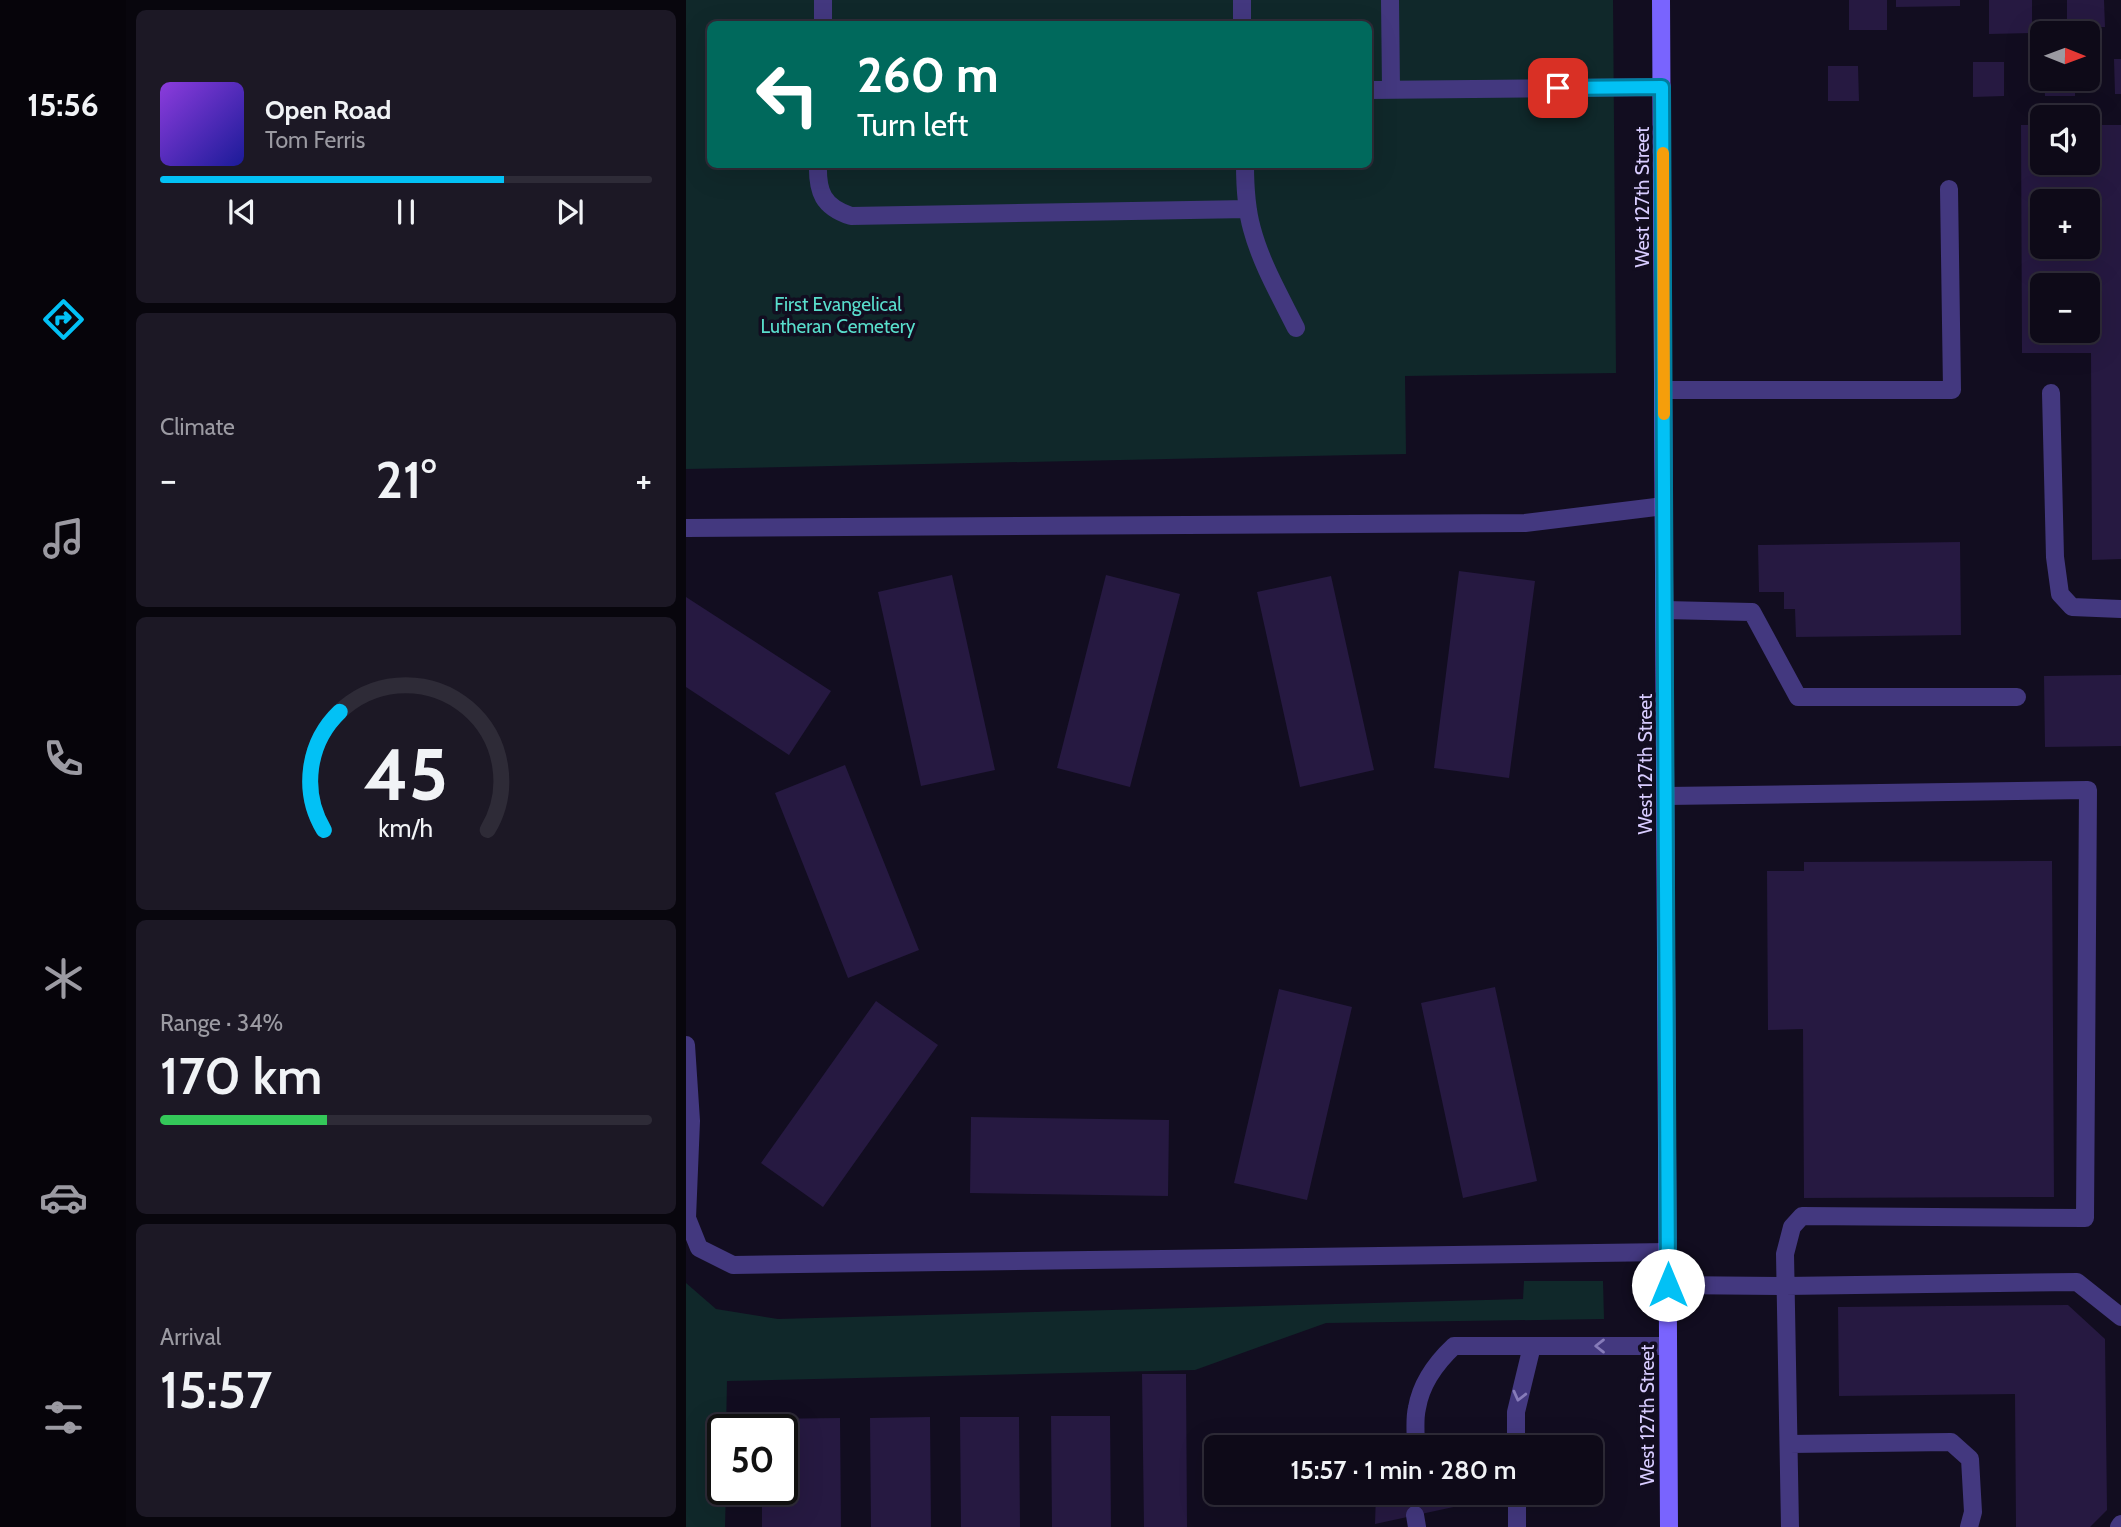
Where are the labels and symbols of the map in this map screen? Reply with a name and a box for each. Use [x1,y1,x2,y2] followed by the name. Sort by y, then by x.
[2030,21,2100,91] north arrow
[1528,58,1588,118] pin
[1631,126,1654,268] street label: West 127th Street
[761,293,916,338] park label: First Evangelical Lutheran Cemetery
[1634,693,1657,835] street label: West 127th Street
[1631,1248,1705,1322] position arrow
[1594,1338,1605,1354] one-way arrow
[1636,1344,1659,1486] street label: West 127th Street
[1513,1390,1528,1402] one-way arrow
[707,1414,798,1505] speed limit sign: 50

